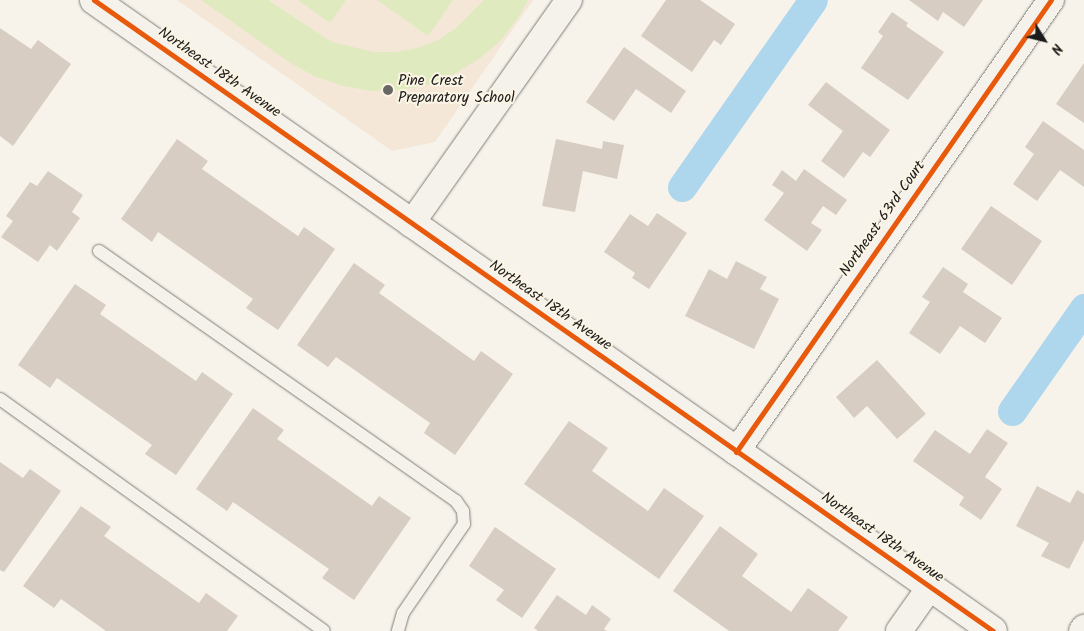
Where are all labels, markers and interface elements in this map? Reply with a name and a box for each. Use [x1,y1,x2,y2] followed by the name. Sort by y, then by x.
[1019,15,1069,65] north arrow
[154,24,284,122] street label: Northeast 18th Avenue
[1045,39,1068,59] text: N
[398,72,515,107] place label: Pine Crest Preparatory School
[382,84,394,96] marker: Pine Crest Preparatory School
[836,158,930,280] street label: Northeast 63rd Court
[485,257,615,355] street label: Northeast 18th Avenue
[817,489,947,587] street label: Northeast 18th Avenue

